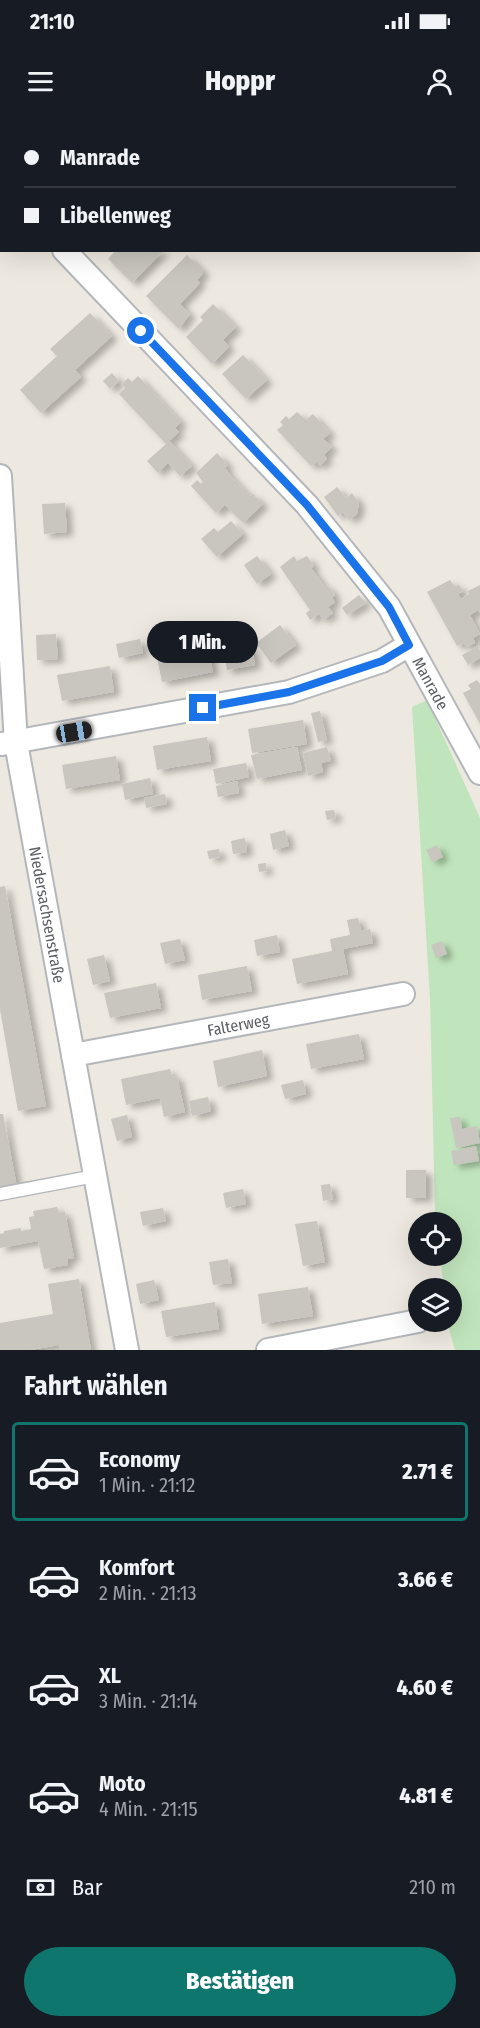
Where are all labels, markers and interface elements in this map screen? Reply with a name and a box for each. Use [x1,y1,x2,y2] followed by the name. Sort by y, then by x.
[30,8,75,35] text: 21:10
[24,65,57,98] icon: menu
[205,65,275,97] text: Hoppr
[423,65,456,98] icon: person
[60,144,140,171] text: Manrade
[60,202,171,229] text: Libellenweg
[127,317,154,344] route start
[148,621,258,663] callout: 1 Min.
[179,630,226,654] text: 1 Min.
[408,654,452,713] street label: Manrade
[189,694,216,721] route end
[55,720,93,744] car
[25,845,69,984] street label: Niedersachsenstraße
[206,1010,271,1040] street label: Falterweg
[408,1212,462,1332] map controls
[408,1212,462,1266] button: locate
[408,1278,462,1332] button: layers
[24,1370,168,1402] text: Fahrt wählen
[27,1445,81,1499] icon: car
[99,1446,180,1473] text: Economy
[402,1458,453,1485] text: 2.71 €
[99,1473,195,1497] text: 1 Min. · 21:12
[27,1553,81,1607] icon: car
[99,1554,174,1581] text: Komfort
[398,1566,453,1593] text: 3.66 €
[99,1581,197,1605] text: 2 Min. · 21:13
[27,1661,81,1715] icon: car
[99,1662,121,1689] text: XL
[396,1674,453,1701] text: 4.60 €
[99,1689,197,1713] text: 3 Min. · 21:14
[27,1769,81,1823] icon: car
[99,1770,146,1797] text: Moto
[399,1782,453,1809] text: 4.81 €
[99,1797,198,1821] text: 4 Min. · 21:15
[24,1871,57,1904] icon: cash
[72,1874,103,1901] text: Bar
[409,1875,456,1899] text: 210 m
[24,1947,456,2016] button: Bestätigen

